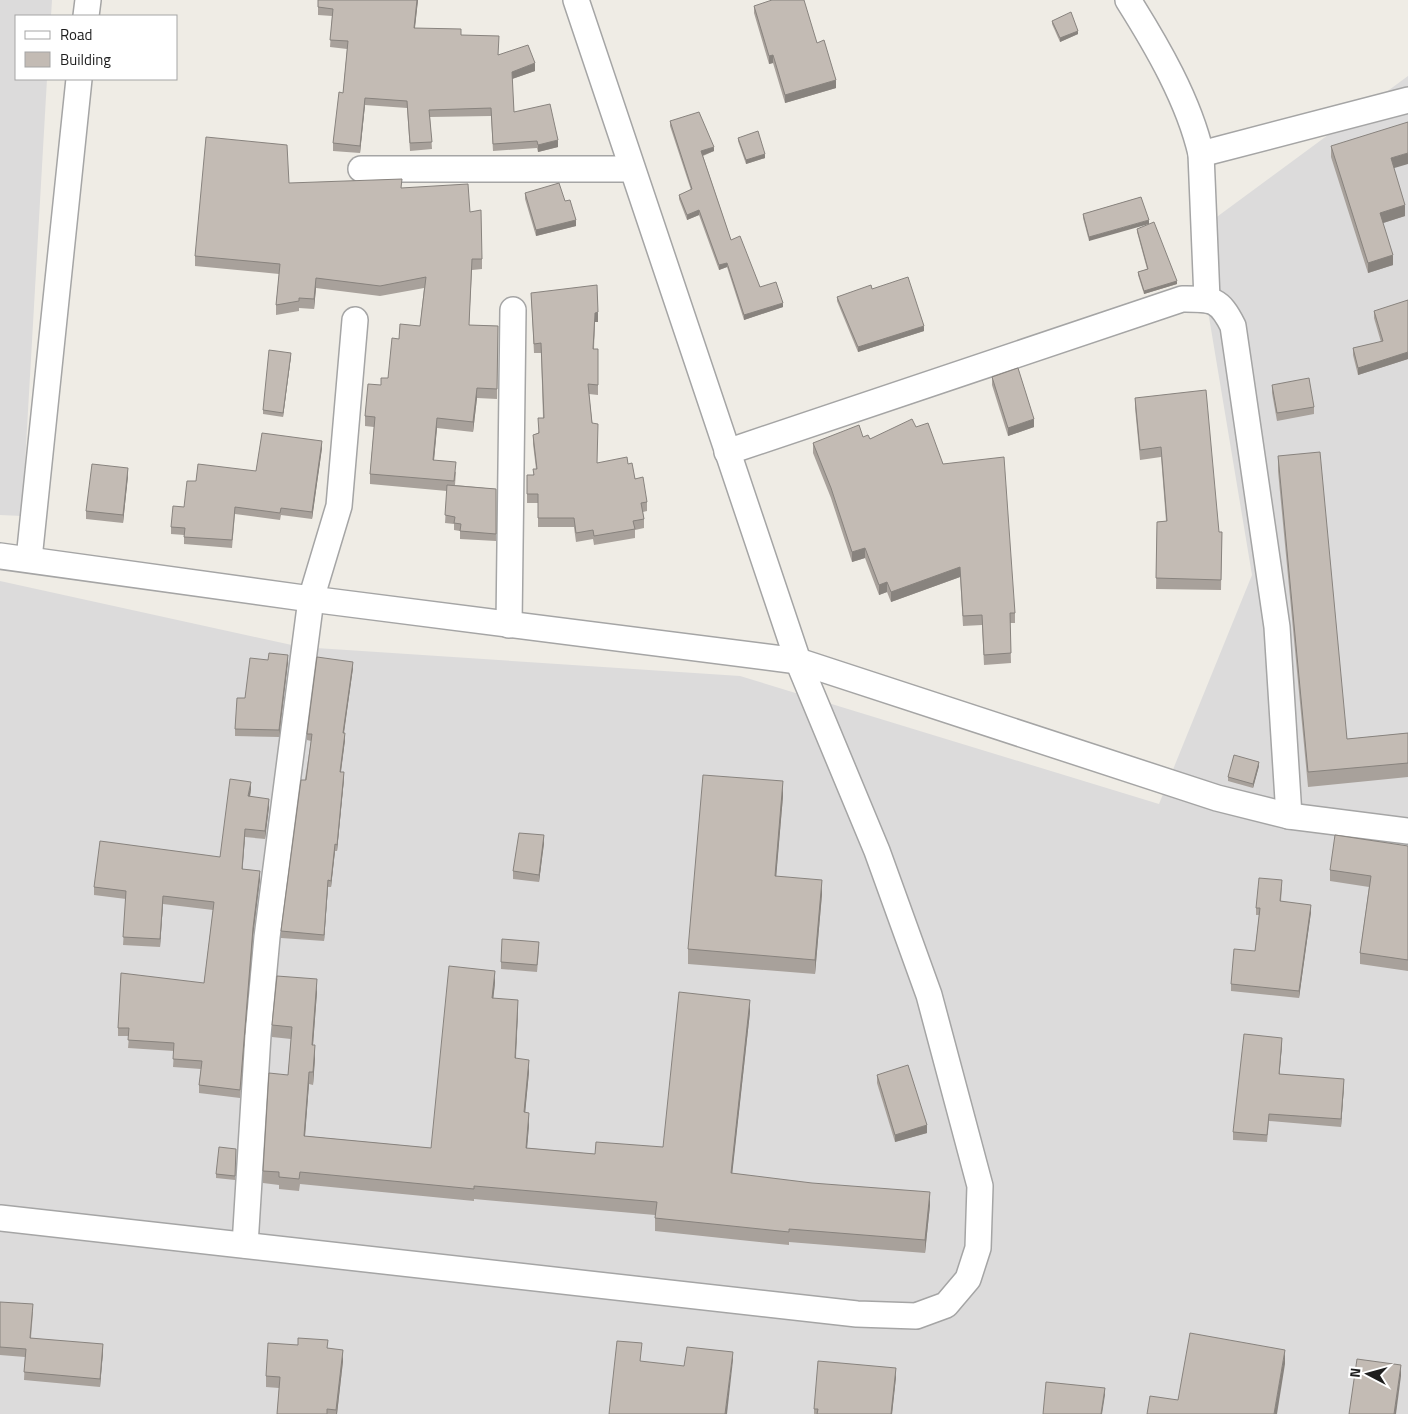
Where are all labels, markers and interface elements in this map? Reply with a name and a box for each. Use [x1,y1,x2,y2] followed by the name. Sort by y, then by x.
[15,15,178,80] legend
[60,23,92,46] text: Road
[60,48,111,71] text: Building
[1343,1349,1393,1399] north arrow
[1344,1367,1366,1379] text: N

